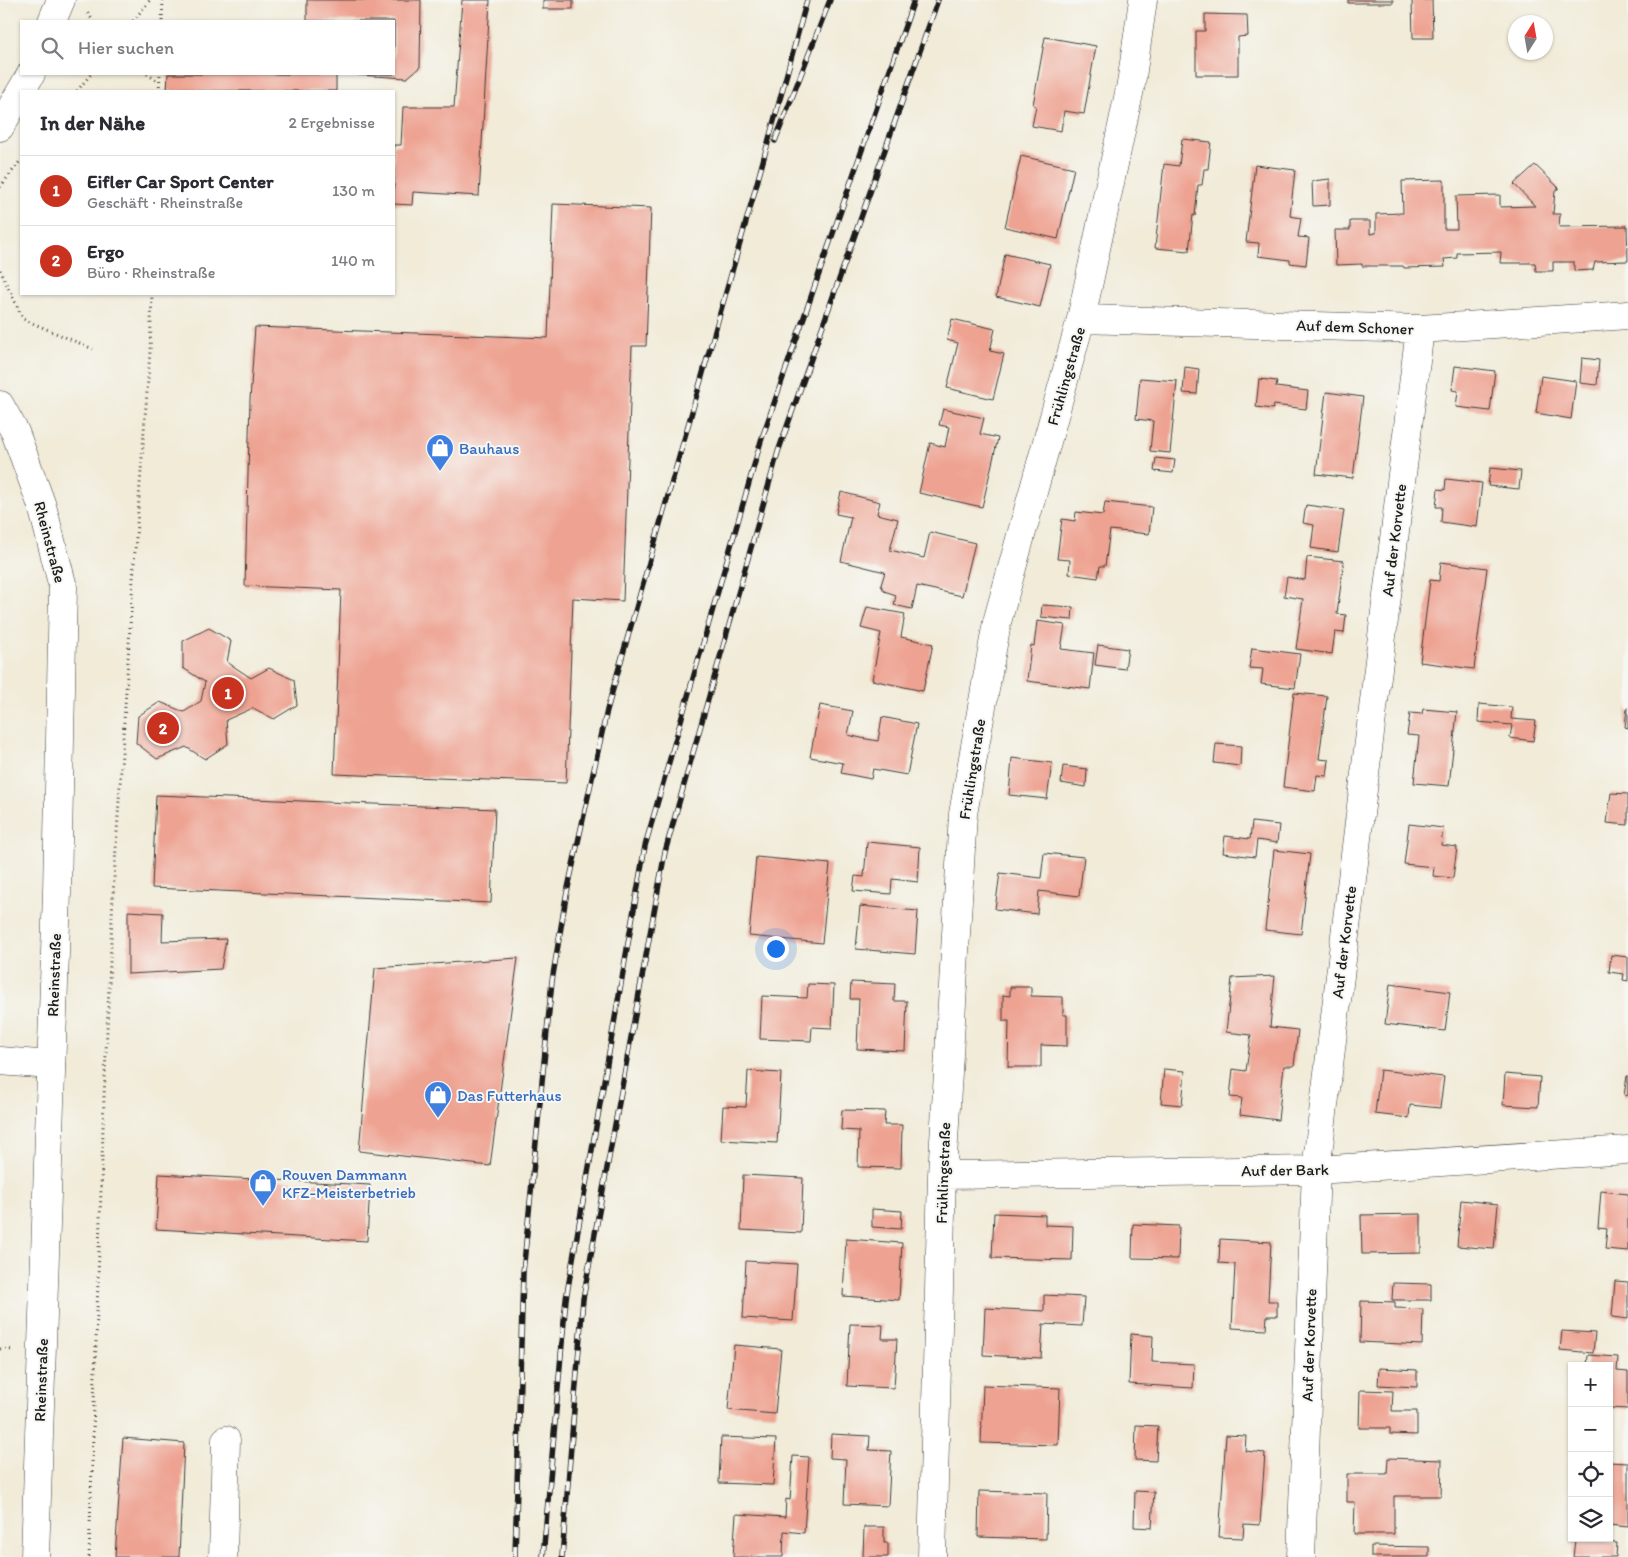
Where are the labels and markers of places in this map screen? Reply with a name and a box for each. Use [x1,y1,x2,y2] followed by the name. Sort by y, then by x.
[425,433,455,472] shop icon: Bauhaus
[459,439,519,458] place label: Bauhaus
[212,674,244,712] pin: 1
[147,709,179,747] pin: 2
[423,1080,453,1119] shop icon: Das Futterhaus
[457,1086,562,1105] place label: Das Futterhaus
[282,1165,416,1202] place label: Rouven Dammann KFZ-Meisterbetrieb
[248,1168,278,1207] shop icon: Rouven Dammann KFZ-Meisterbetrieb

